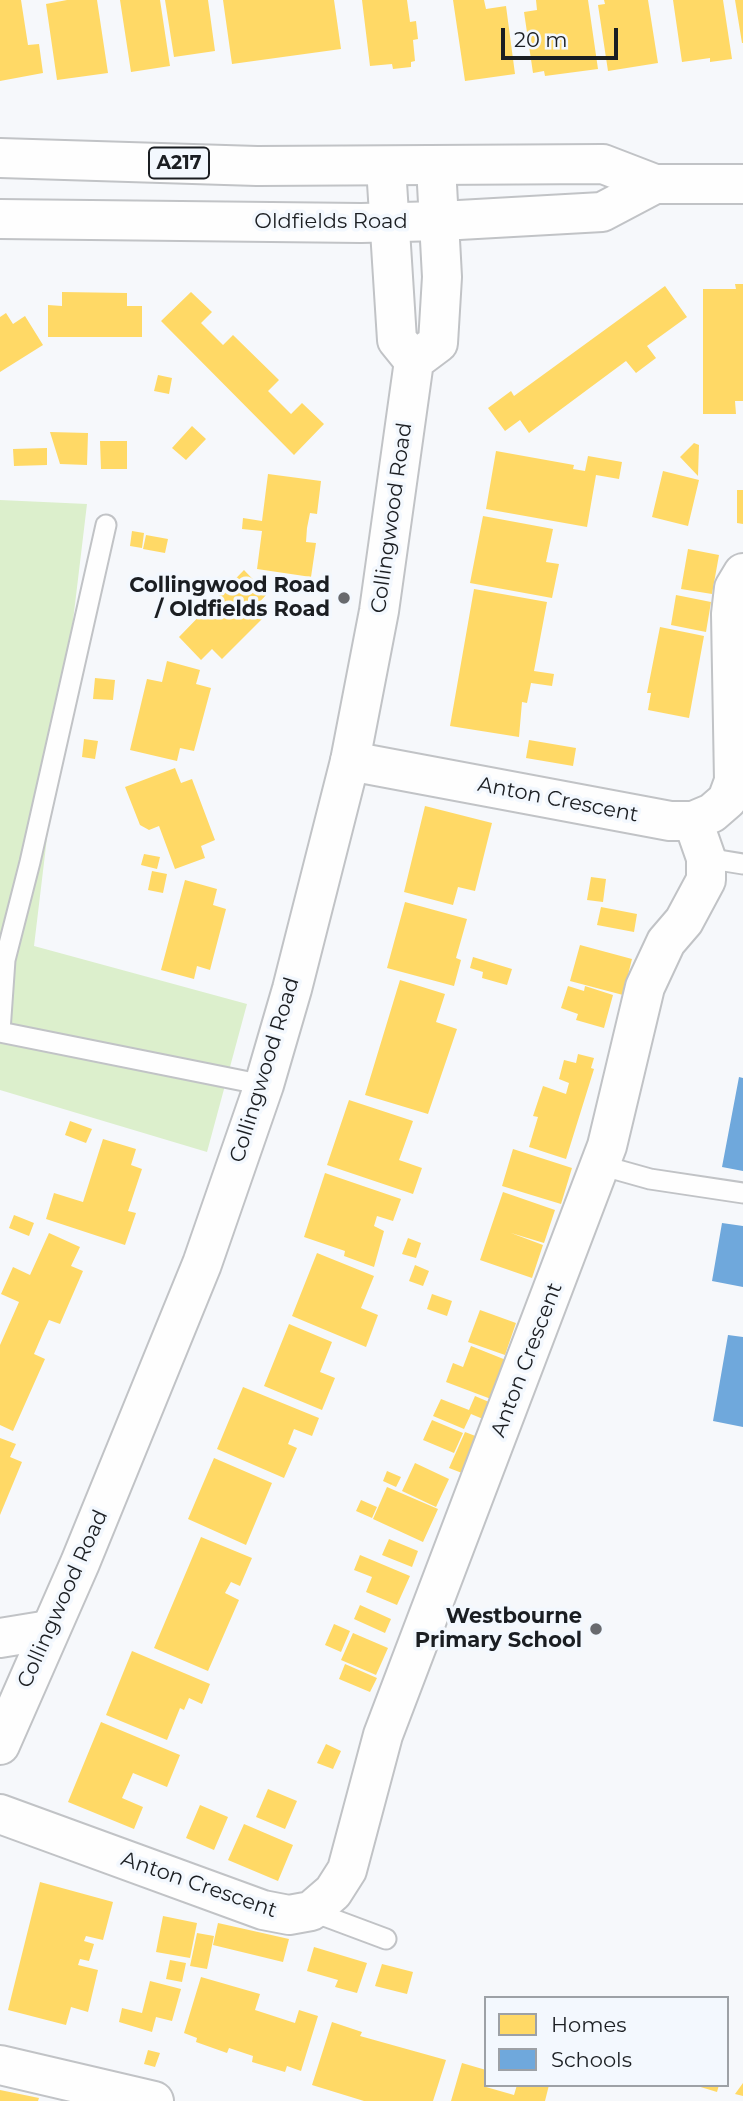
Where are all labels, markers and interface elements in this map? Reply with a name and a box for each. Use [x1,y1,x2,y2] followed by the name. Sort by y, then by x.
[505,14,622,58] scale bar
[514,27,568,52] text: 20 m
[149,148,209,178] road number: A217
[254,209,408,235] street label: Oldfields Road
[366,421,418,615] street label: Collingwood Road
[129,573,330,623] place label: Collingwood Road / Oldfields Road
[336,590,352,606] marker: Collingwood Road / Oldfields Road
[475,772,641,828] street label: Anton Crescent
[225,974,305,1166] street label: Collingwood Road
[486,1279,568,1441] street label: Anton Crescent
[12,1506,114,1692] street label: Collingwood Road
[415,1604,582,1654] place label: Westbourne Primary School
[588,1621,604,1637] marker: Westbourne Primary School
[118,1847,280,1923] street label: Anton Crescent
[484,1996,729,2087] legend
[551,2012,626,2037] text: Homes
[551,2047,632,2072] text: Schools

